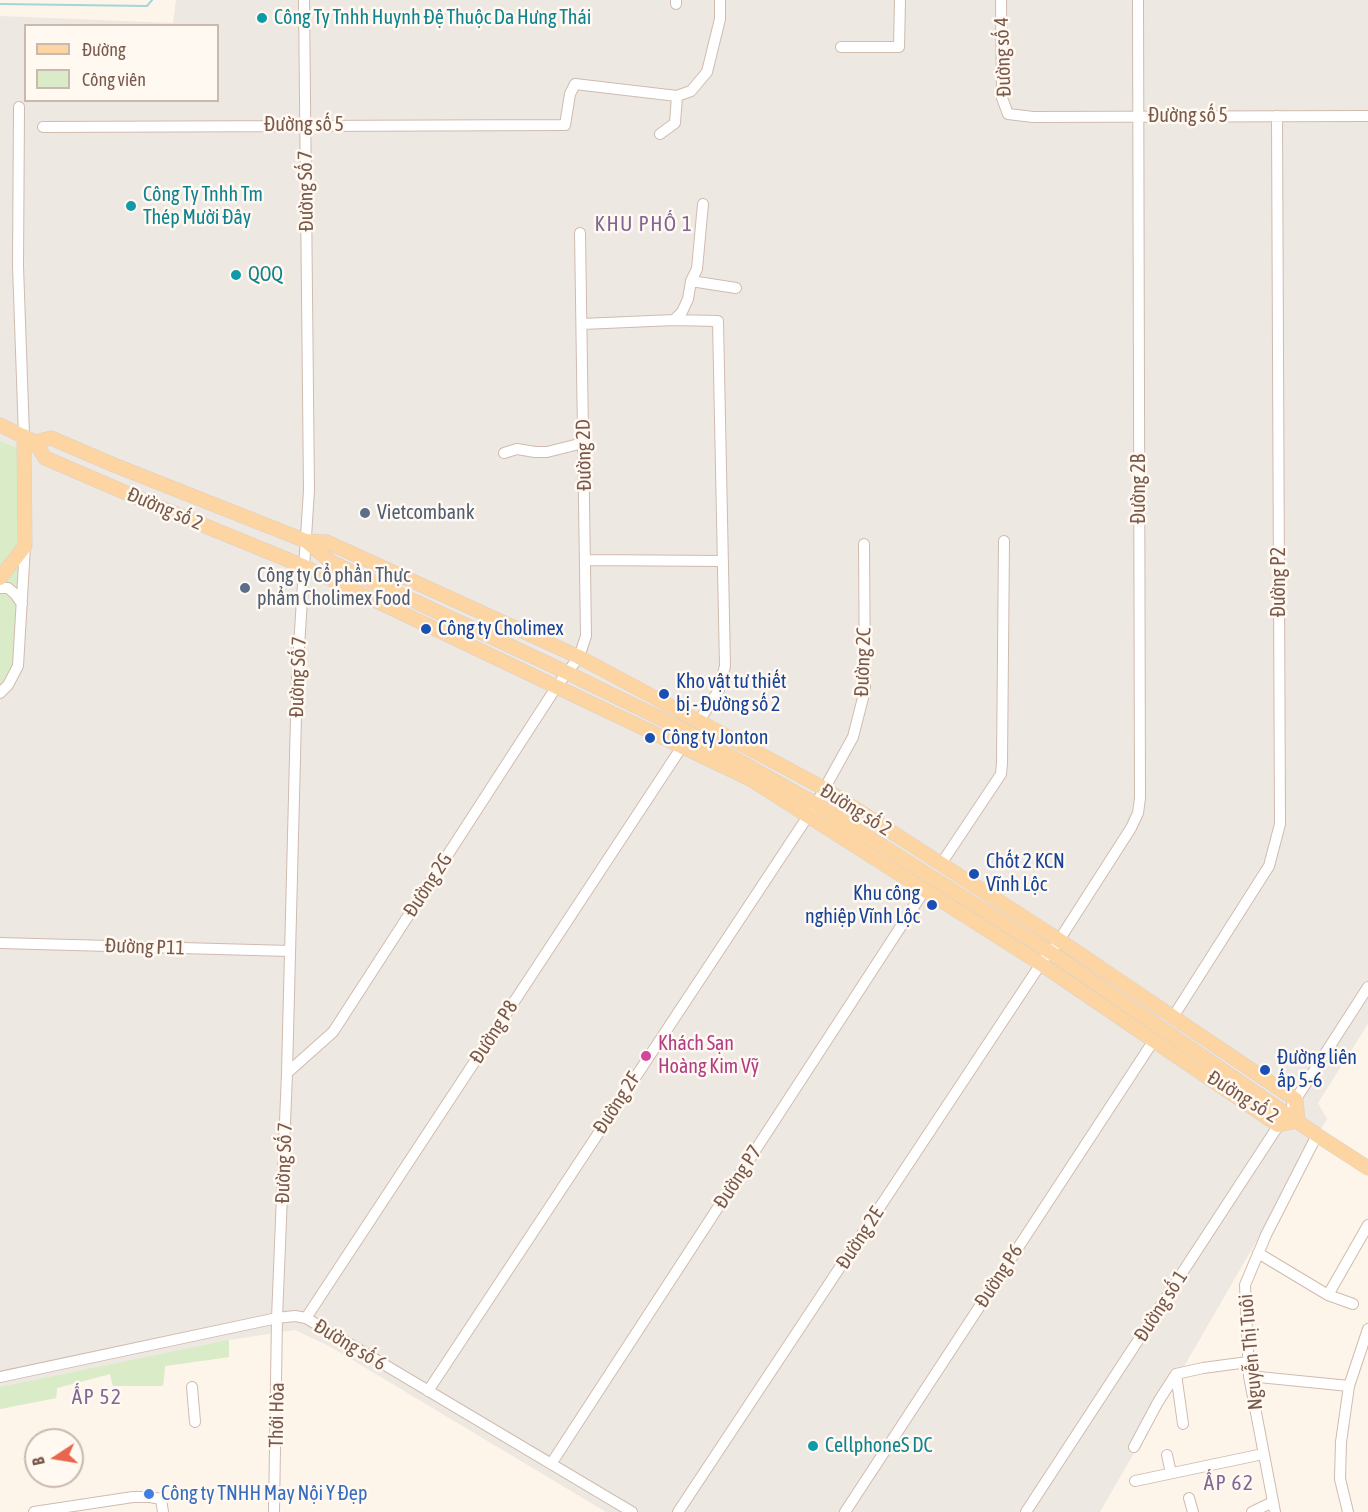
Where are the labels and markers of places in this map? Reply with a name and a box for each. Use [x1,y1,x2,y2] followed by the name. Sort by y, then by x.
[274,6,591,30] place label: Công Ty Tnhh Huynh Đệ Thuộc Da Hưng Thái
[255,11,269,25] marker: Công Ty Tnhh Huynh Đệ Thuộc Da Hưng Thái
[143,183,263,230] place label: Công Ty Tnhh Tm Thép Mười Đây
[124,199,138,213] marker: Công Ty Tnhh Tm Thép Mười Đây
[248,263,283,287] place label: QOQ
[229,268,243,282] marker: QOQ
[377,501,475,525] place label: Vietcombank
[358,506,372,520] marker: Vietcombank
[257,564,411,611] place label: Công ty Cổ phần Thực phẩm Cholimex Food
[238,581,252,595] marker: Công ty Cổ phần Thực phẩm Cholimex Food
[438,617,564,641] place label: Công ty Cholimex
[419,622,433,636] marker: Công ty Cholimex
[676,670,787,717] place label: Kho vật tư thiết bị - Đường số 2
[657,687,671,701] marker: Kho vật tư thiết bị - Đường số 2
[662,726,768,750] place label: Công ty Jonton
[643,731,657,745] marker: Công ty Jonton
[986,850,1065,897] place label: Chốt 2 KCN Vĩnh Lộc
[967,867,981,881] marker: Chốt 2 KCN Vĩnh Lộc
[805,882,920,929] place label: Khu công nghiệp Vĩnh Lộc
[925,898,939,912] marker: Khu công nghiệp Vĩnh Lộc
[658,1032,759,1079] place label: Khách Sạn Hoàng Kim Vỹ
[1277,1046,1357,1093] place label: Đường liên ấp 5-6
[639,1049,653,1063] marker: Khách Sạn Hoàng Kim Vỹ
[1258,1063,1272,1077] marker: Đường liên ấp 5-6
[825,1434,932,1458] place label: CellphoneS DC
[806,1439,820,1453] marker: CellphoneS DC
[161,1482,367,1506] place label: Công ty TNHH May Nội Y Đẹp
[142,1487,156,1501] marker: Công ty TNHH May Nội Y Đẹp

